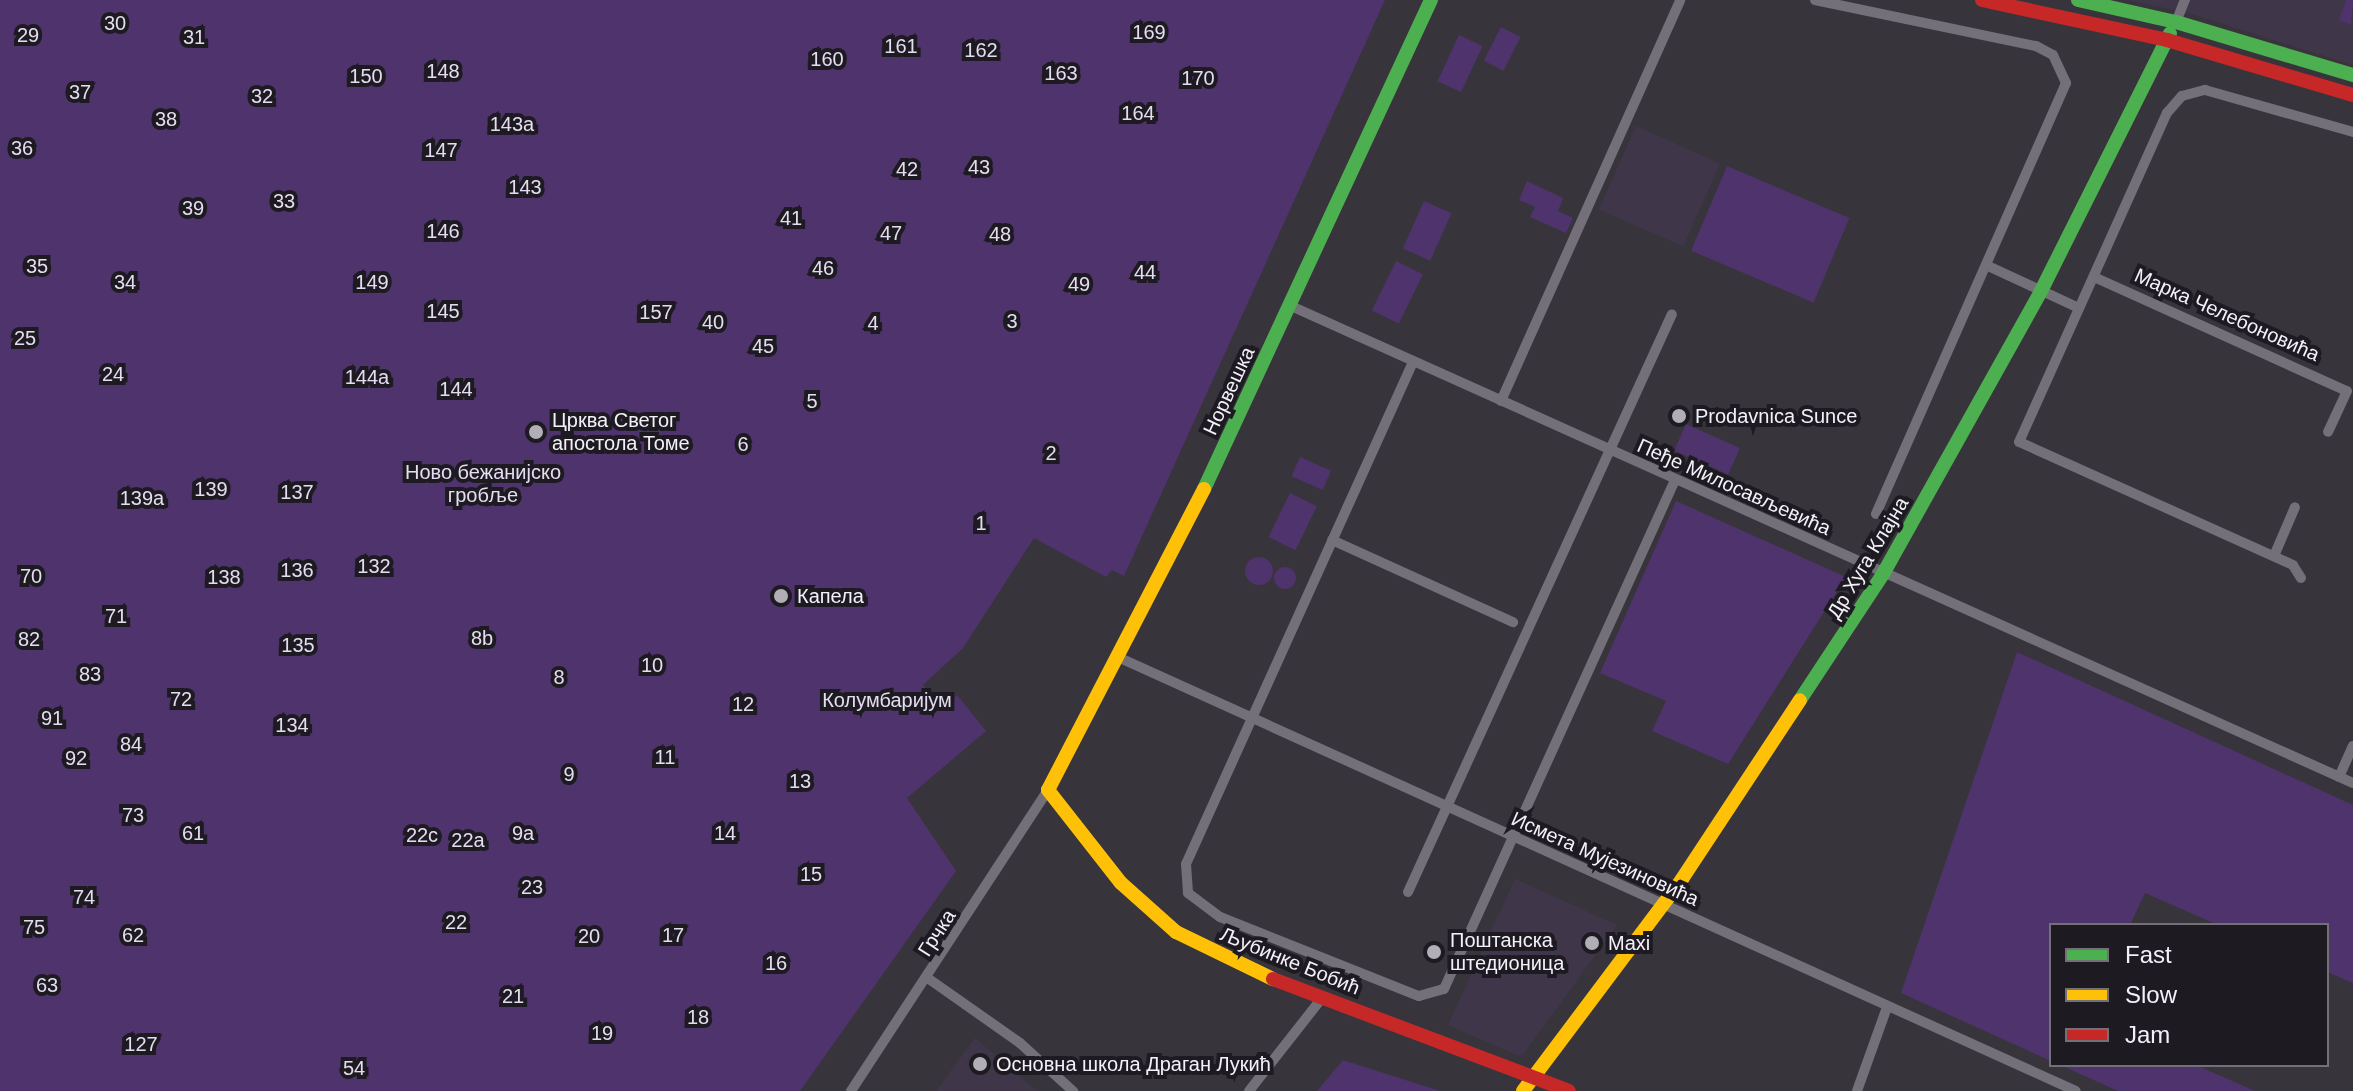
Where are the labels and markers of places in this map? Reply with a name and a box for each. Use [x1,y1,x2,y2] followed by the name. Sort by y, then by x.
[1695,404,1857,428] place label: Prodavnica Sunce
[1670,407,1688,425] marker: Prodavnica Sunce
[552,408,690,455] place label: Црква Светог апостола Томе
[527,423,545,441] marker: Црква Светог апостола Томе
[797,584,864,608] place label: Капела
[772,587,790,605] marker: Капела
[1450,928,1564,975] place label: Поштанска штедионица
[1608,931,1650,955] place label: Maxi
[1583,934,1601,952] marker: Maxi
[1425,943,1443,961] marker: Поштанска штедионица
[996,1052,1271,1076] place label: Основна школа Драган Лукић
[971,1055,989,1073] marker: Основна школа Драган Лукић

